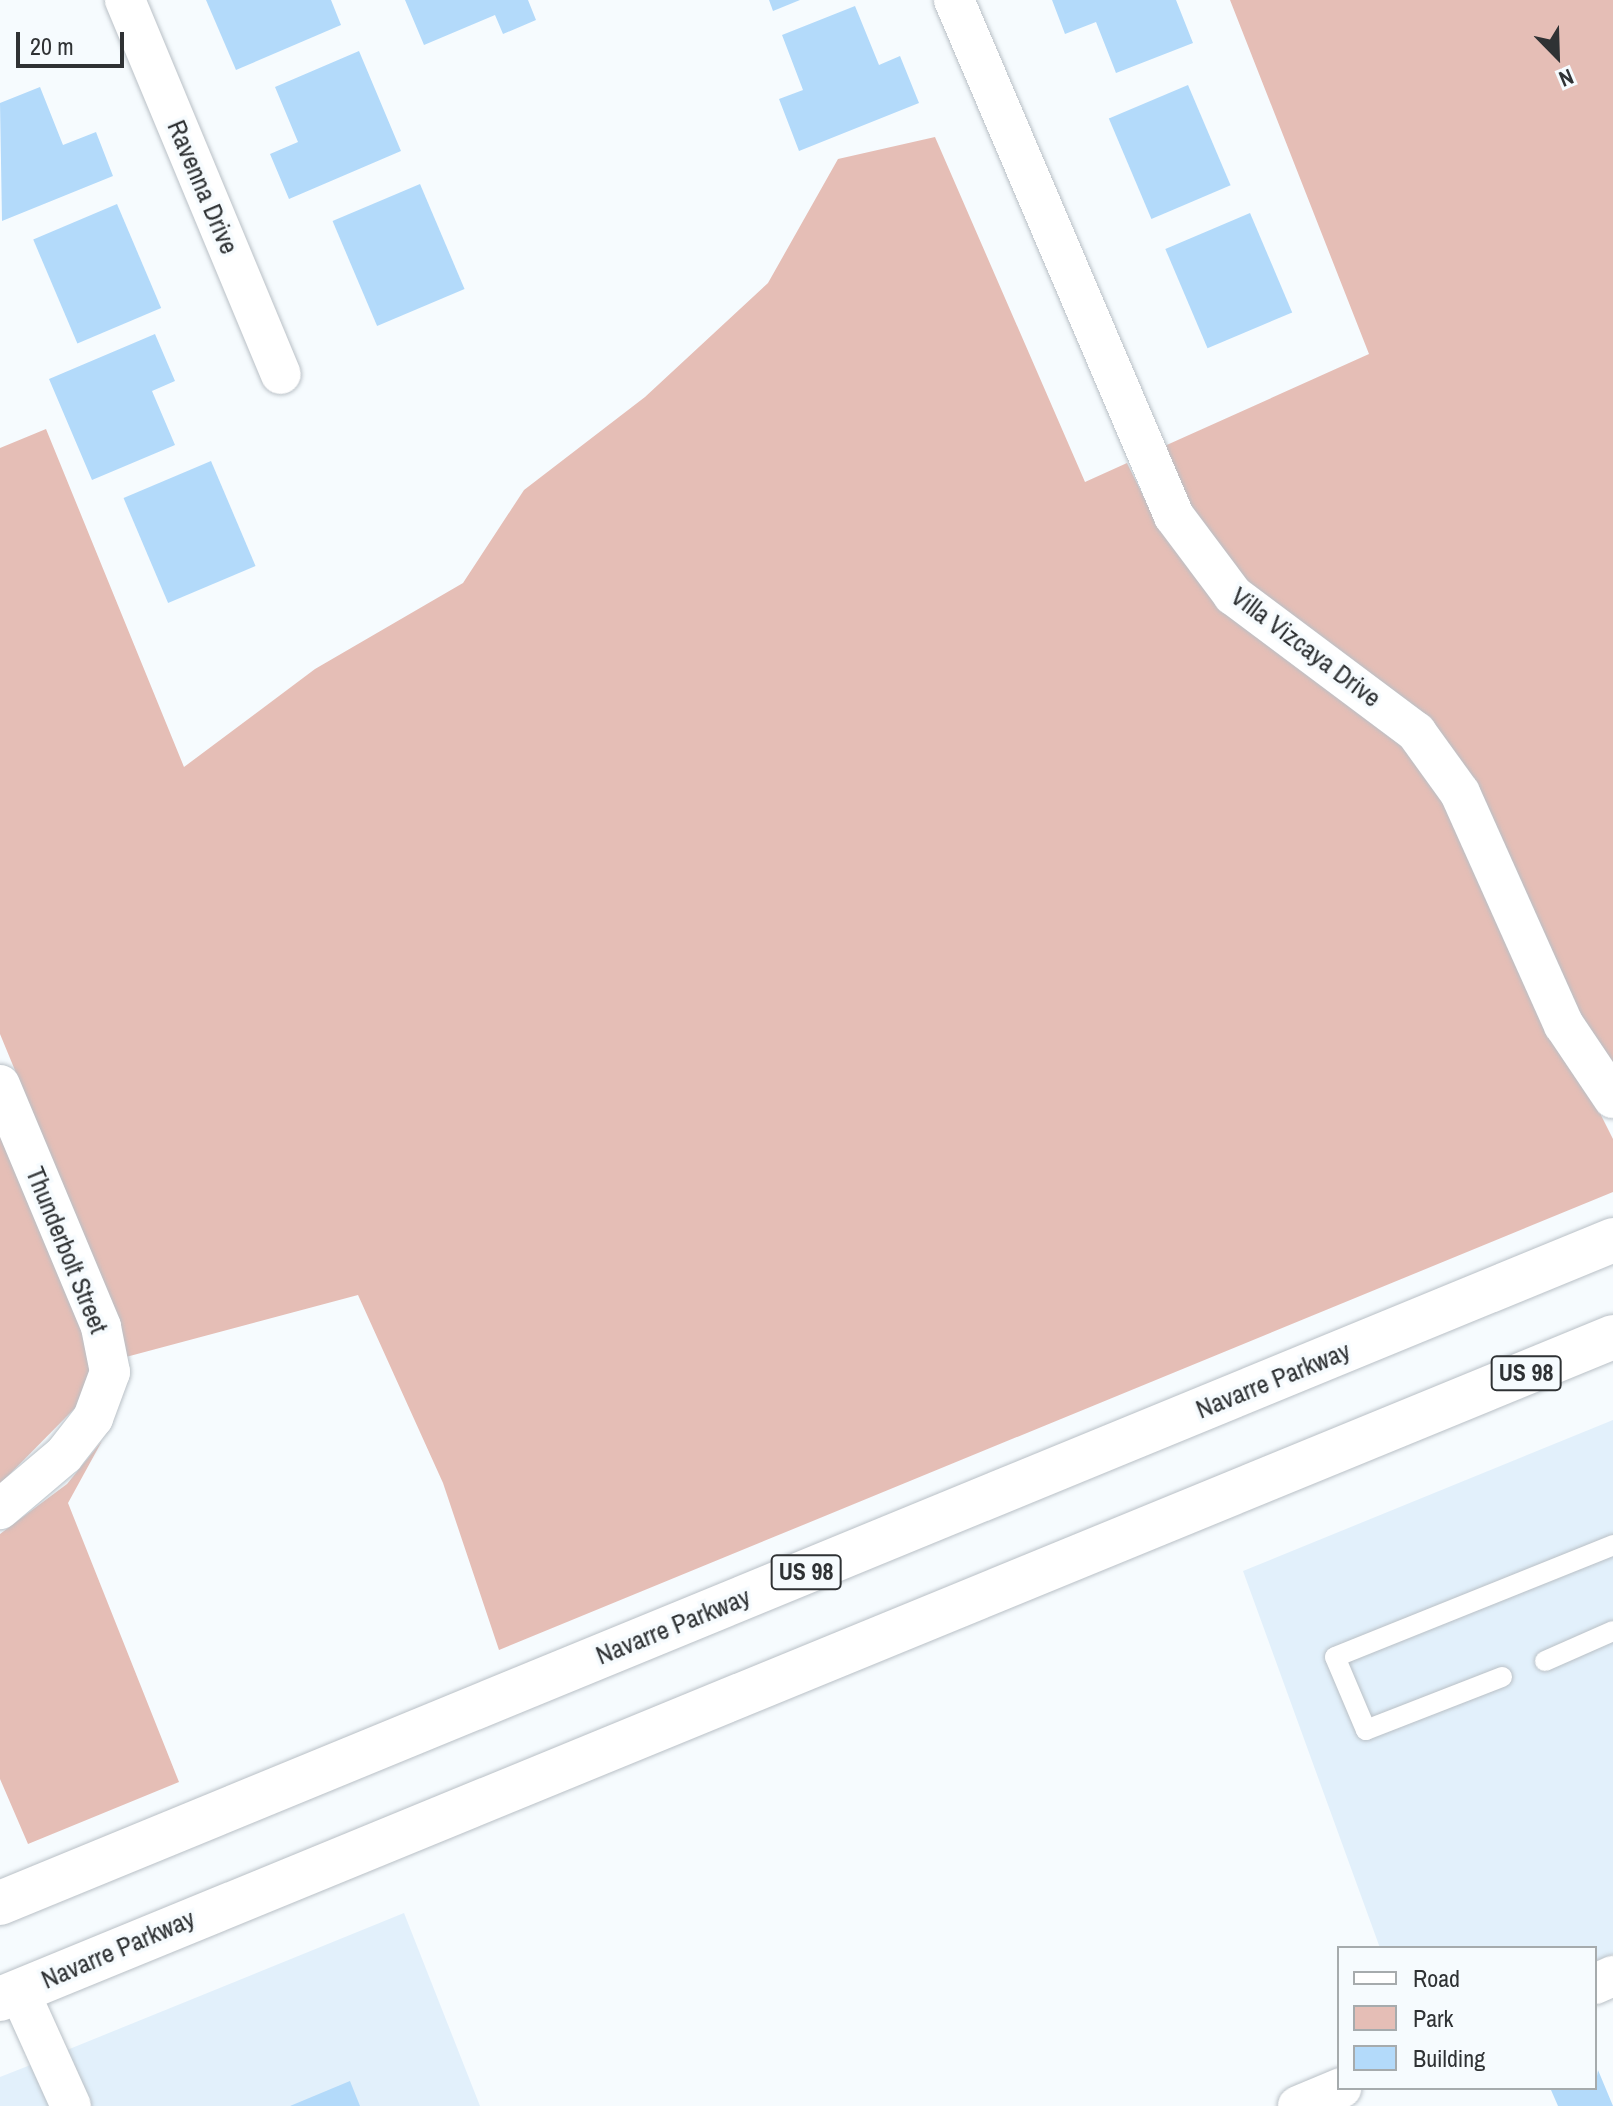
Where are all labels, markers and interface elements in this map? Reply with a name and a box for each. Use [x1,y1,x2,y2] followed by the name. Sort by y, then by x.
[20,16,128,66] scale bar
[1517,16,1597,96] north arrow
[30,30,74,62] text: 20 m
[1555,62,1578,94] text: N
[161,115,245,259] street label: Ravenna Drive
[1225,581,1387,713] street label: Villa Vizcaya Drive
[19,1162,115,1338] street label: Thunderbolt Street
[1191,1335,1355,1425] street label: Navarre Parkway
[1490,1353,1562,1393] road number: US 98
[770,1552,842,1592] road number: US 98
[591,1581,755,1671] street label: Navarre Parkway
[37,1903,199,1995] street label: Navarre Parkway
[1337,1946,1597,2090] legend
[1413,1962,1460,1994] text: Road
[1413,2002,1453,2034] text: Park
[1413,2042,1485,2074] text: Building

